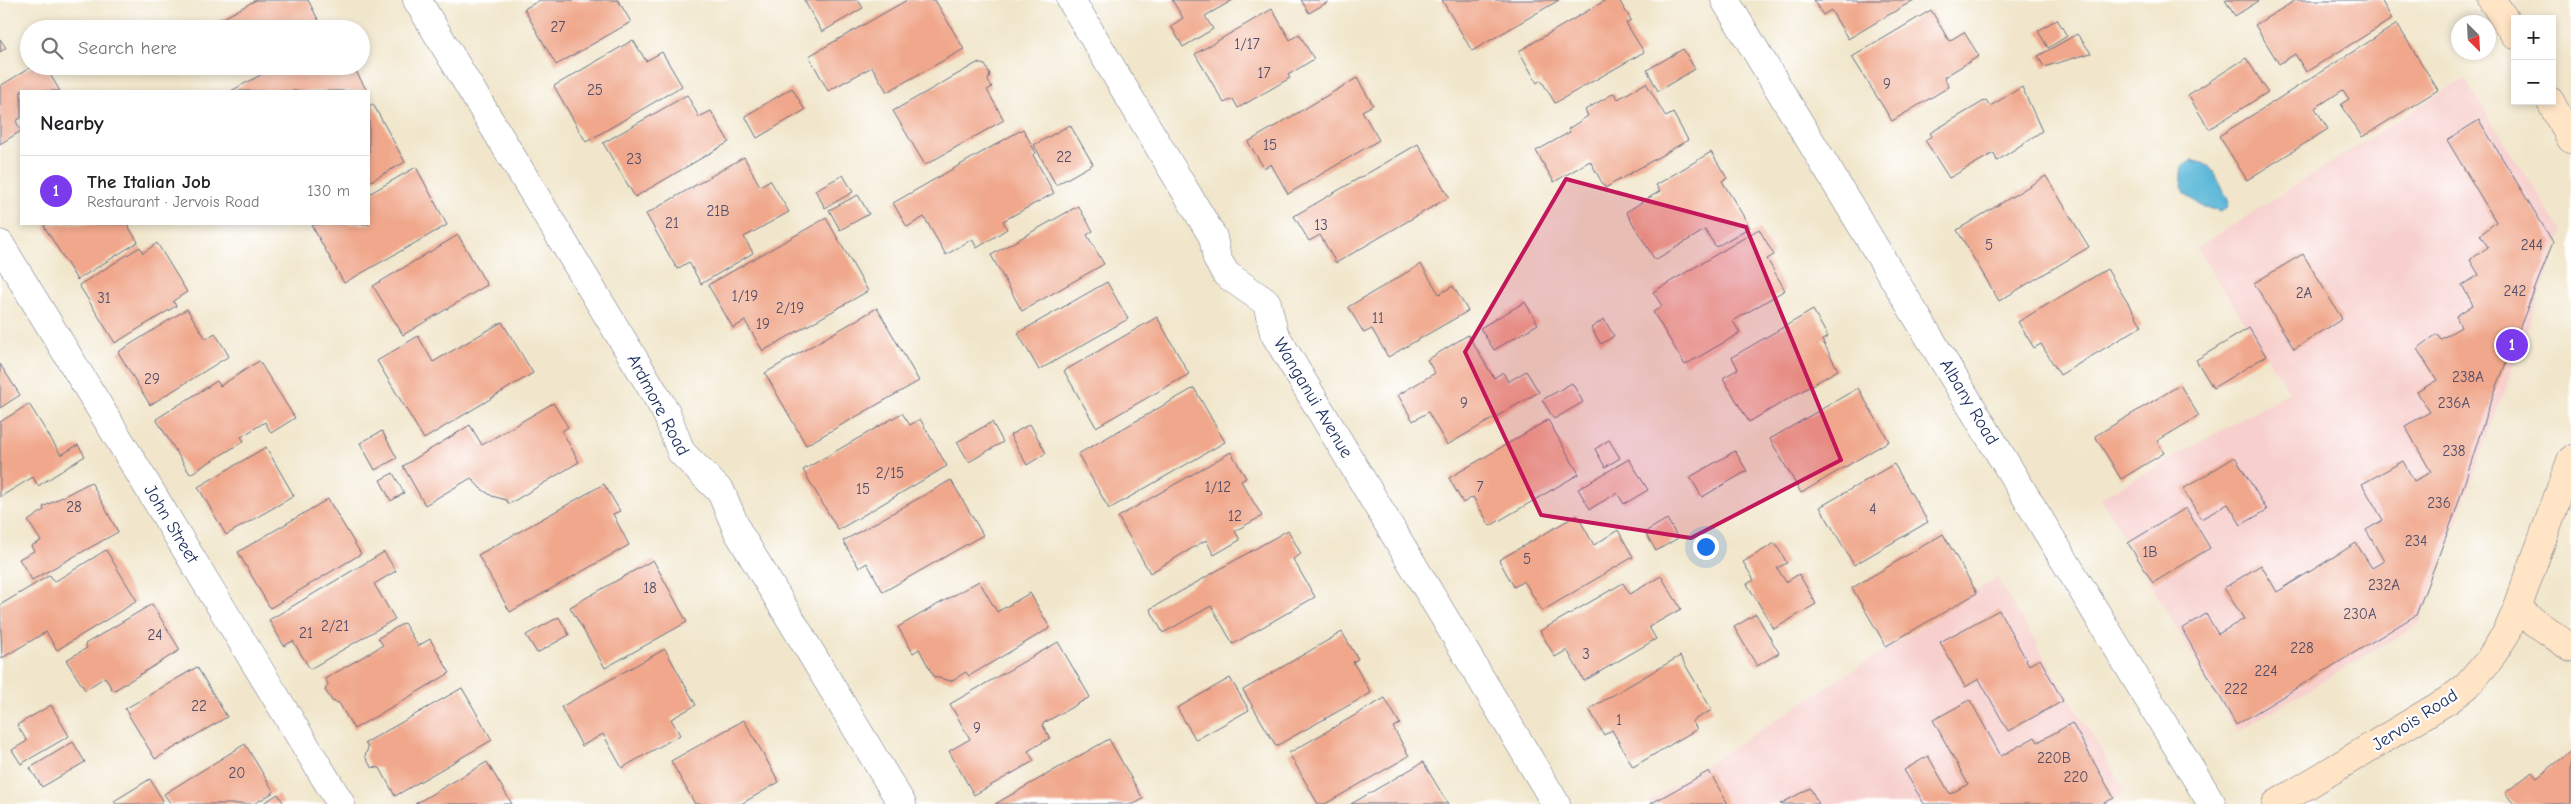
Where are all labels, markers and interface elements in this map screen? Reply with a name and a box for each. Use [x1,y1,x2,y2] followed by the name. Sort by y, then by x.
[2451,15,2496,60] north arrow
[2511,15,2556,105] map controls
[2511,15,2556,60] button: +
[551,18,565,36] house number: 27
[20,20,370,75] search box
[38,34,66,62] icon: search
[1234,35,1260,53] house number: 1/17
[78,37,177,59] text: Search here
[2511,60,2556,105] button: −
[1257,64,1271,82] house number: 17
[1883,75,1891,93] house number: 9
[587,81,603,99] house number: 25
[40,111,104,135] text: Nearby
[1263,136,1277,154] house number: 15
[1056,148,1072,166] house number: 22
[626,150,642,168] house number: 23
[87,171,211,193] text: The Italian Job
[53,182,59,200] text: 1
[307,182,350,200] text: 130 m
[87,193,259,211] text: Restaurant · Jervois Road
[706,202,730,220] house number: 21B
[665,214,679,232] house number: 21
[1314,216,1328,234] house number: 13
[1985,236,1993,254] house number: 5
[2521,236,2543,254] house number: 244
[2504,282,2526,300] house number: 242
[2296,284,2313,302] house number: 2A
[732,287,758,305] house number: 1/19
[97,289,111,307] house number: 31
[776,299,804,317] house number: 2/19
[1372,309,1384,327] house number: 11
[756,315,770,333] house number: 19
[2496,326,2528,364] pin: 1
[1269,334,1357,462] street label: Wanganui Avenue
[623,351,693,459] street label: Ardmore Road
[1935,355,2003,449] street label: Albany Road
[2452,368,2484,386] house number: 238A
[144,370,160,388] house number: 29
[1460,394,1468,412] house number: 9
[2438,394,2470,412] house number: 236A
[2442,442,2466,460] house number: 238
[876,464,904,482] house number: 2/15
[1205,478,1231,496] house number: 1/12
[1476,478,1484,496] house number: 7
[856,480,870,498] house number: 15
[139,481,203,568] street label: John Street
[2427,494,2451,512] house number: 236
[66,498,82,516] house number: 28
[1869,500,1877,518] house number: 4
[1228,507,1242,525] house number: 12
[2405,532,2427,550] house number: 234
[1693,534,1719,560] your location
[2142,543,2158,561] house number: 1B
[1523,550,1531,568] house number: 5
[2368,576,2400,594] house number: 232A
[643,579,657,597] house number: 18
[2343,605,2377,623] house number: 230A
[321,617,349,635] house number: 2/21
[299,624,313,642] house number: 21
[147,626,163,644] house number: 24
[2290,639,2314,657] house number: 228
[1582,645,1590,663] house number: 3
[2255,662,2277,680] house number: 224
[2224,680,2248,698] house number: 222
[2368,685,2462,755] street label: Jervois Road
[191,697,207,715] house number: 22
[1616,711,1622,729] house number: 1
[973,719,981,737] house number: 9
[2037,749,2071,767] house number: 220B
[229,764,245,782] house number: 20
[2064,768,2088,786] house number: 220

